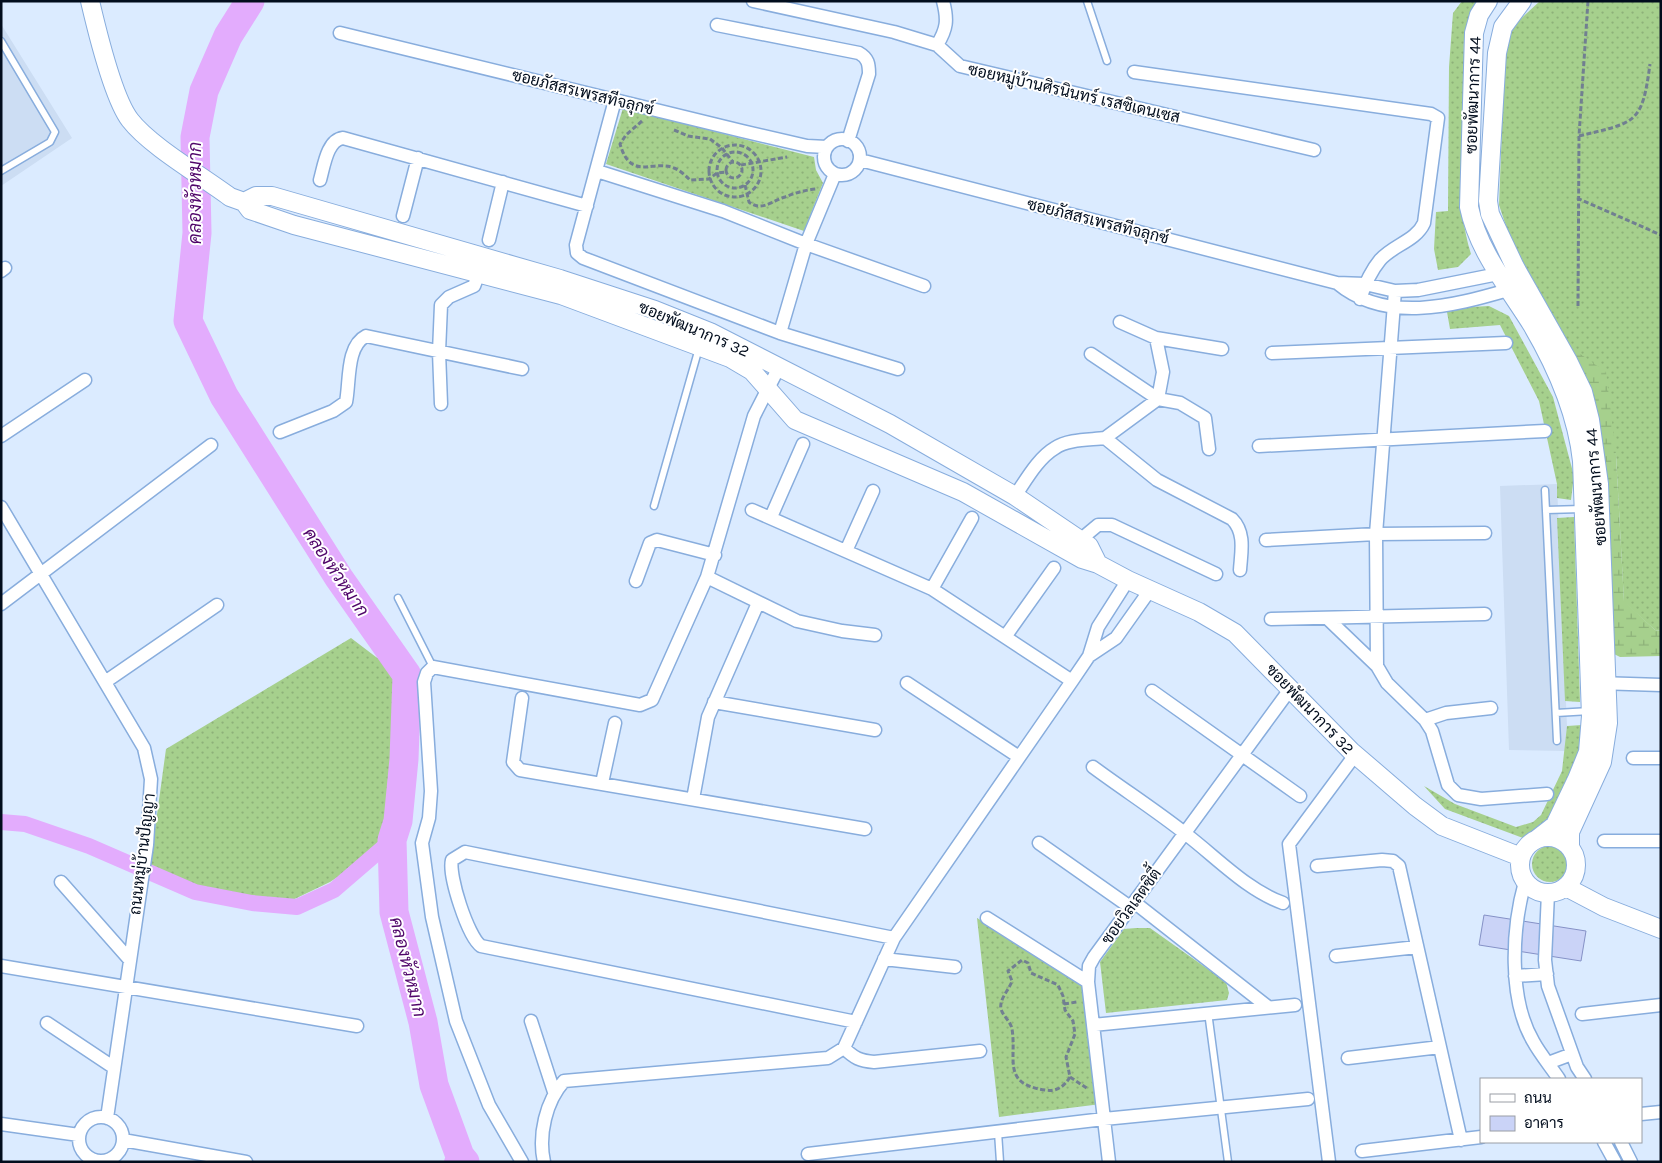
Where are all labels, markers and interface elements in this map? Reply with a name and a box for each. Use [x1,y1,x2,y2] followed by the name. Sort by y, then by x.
[1460,36,1485,154] street label: ซอยพัฒนาการ 44
[966,56,1183,129] street label: ซอยหมู่บ้านศิรนินทร์ เรสซิเดนเซส
[509,62,657,121] street label: ซอยภัสสรเพรสทีจลุกซ์
[184,142,206,244] water label: คลองหัวหมาก
[1024,191,1172,250] street label: ซอยภัสสรเพรสทีจลุกซ์
[636,296,753,361] street label: ซอยพัฒนาการ 32
[1580,428,1611,546] street label: ซอยพัฒนาการ 44
[298,523,374,621] water label: คลองหัวหมาก
[1262,659,1359,758] street label: ซอยพัฒนาการ 32
[124,792,161,916] street label: ถนนหมู่บ้านปัญญา
[1093,861,1165,948] street label: ซอยวิลเลตซิตี้
[385,915,431,1019] water label: คลองหัวหมาก
[1480,1078,1642,1143] legend
[1524,1089,1552,1107] text: ถนน
[1524,1114,1564,1132] text: อาคาร

